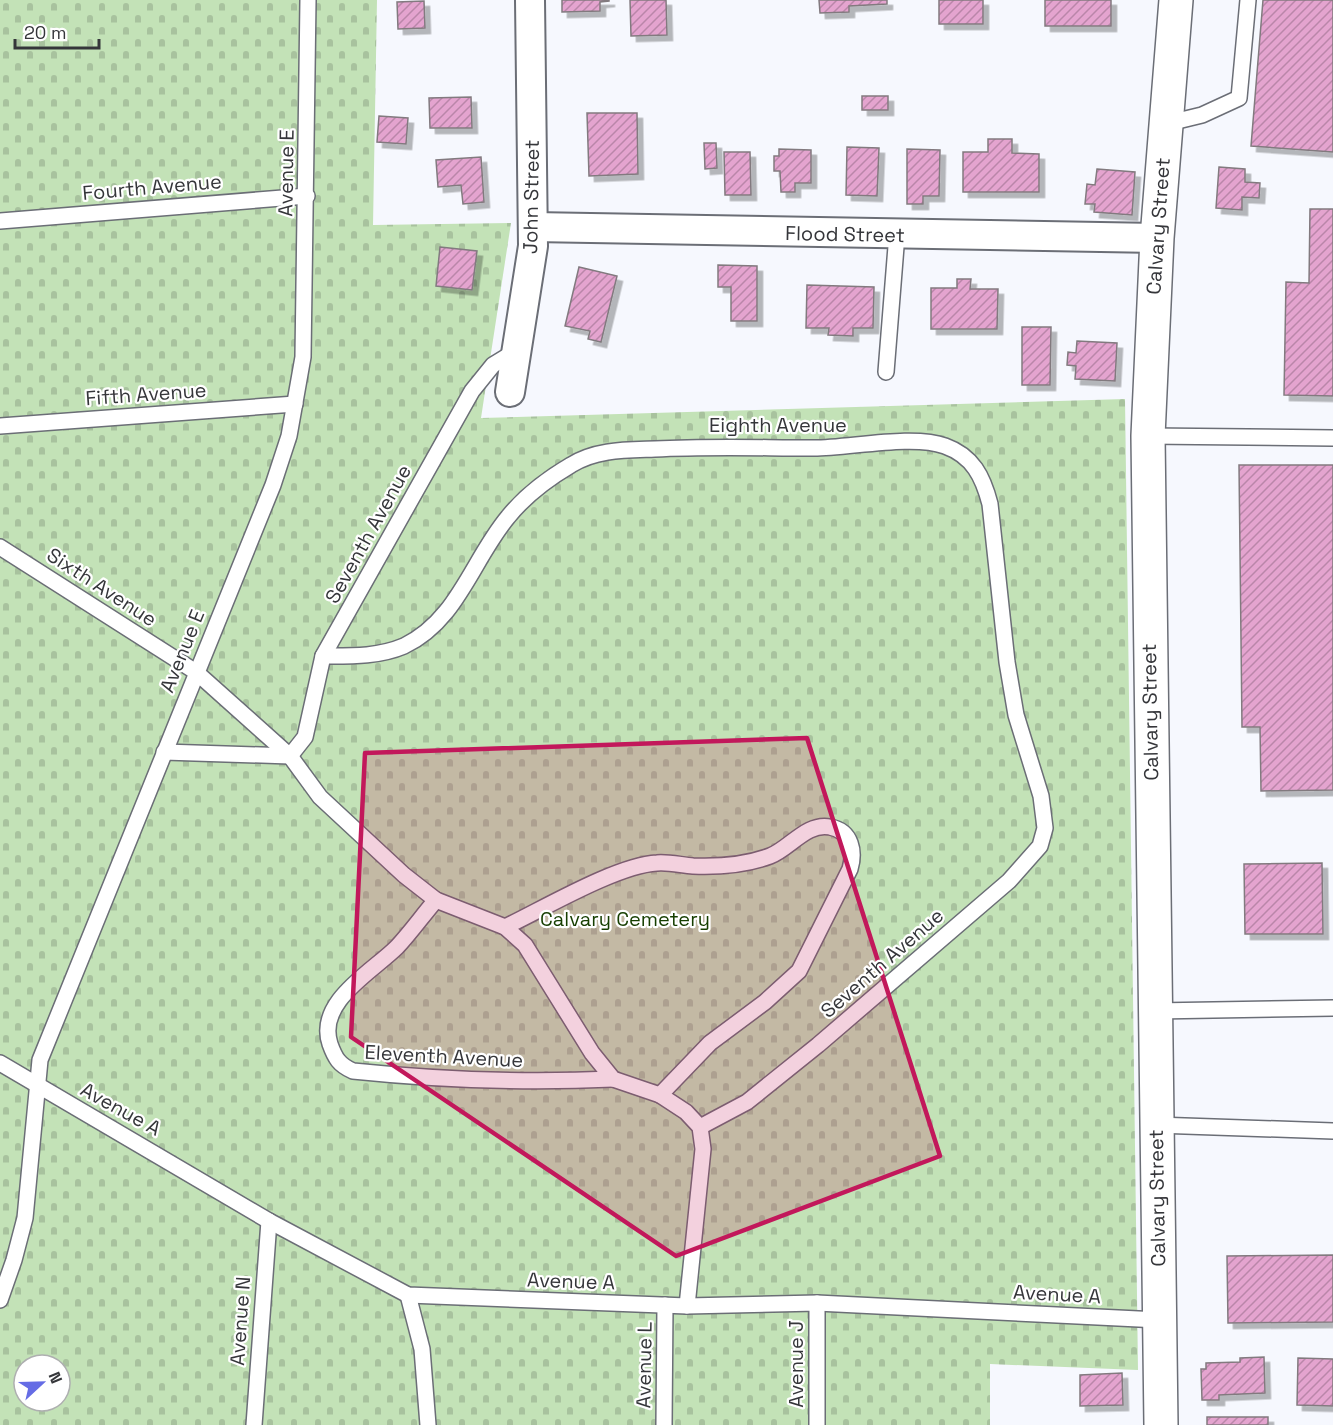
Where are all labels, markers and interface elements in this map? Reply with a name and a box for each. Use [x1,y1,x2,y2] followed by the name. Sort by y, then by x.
[15,12,99,50] scale bar
[24,21,67,44] text: 20 m
[272,129,300,217] street label: Avenue E
[517,140,545,254] street label: John Street
[1140,157,1176,295] street label: Calvary Street
[81,168,223,206] street label: Fourth Avenue
[785,220,905,248] street label: Flood Street
[85,377,207,411] street label: Fifth Avenue
[709,412,847,438] street label: Eighth Avenue
[319,460,417,608] street label: Seventh Avenue
[42,542,162,632] street label: Sixth Avenue
[154,606,210,696] street label: Avenue E
[1136,643,1164,781] street label: Calvary Street
[815,902,949,1024] street label: Seventh Avenue
[540,906,710,932] park label: Calvary Cemetery
[364,1039,524,1073] street label: Eleventh Avenue
[76,1076,166,1142] street label: Avenue A
[1143,1129,1171,1267] street label: Calvary Street
[527,1266,616,1296] street label: Avenue A
[224,1276,256,1366] street label: Avenue N
[1012,1279,1102,1309] street label: Avenue A
[783,1320,809,1408] street label: Avenue J
[630,1321,658,1409] street label: Avenue L
[12,1353,72,1413] north arrow
[44,1369,67,1386] text: N

